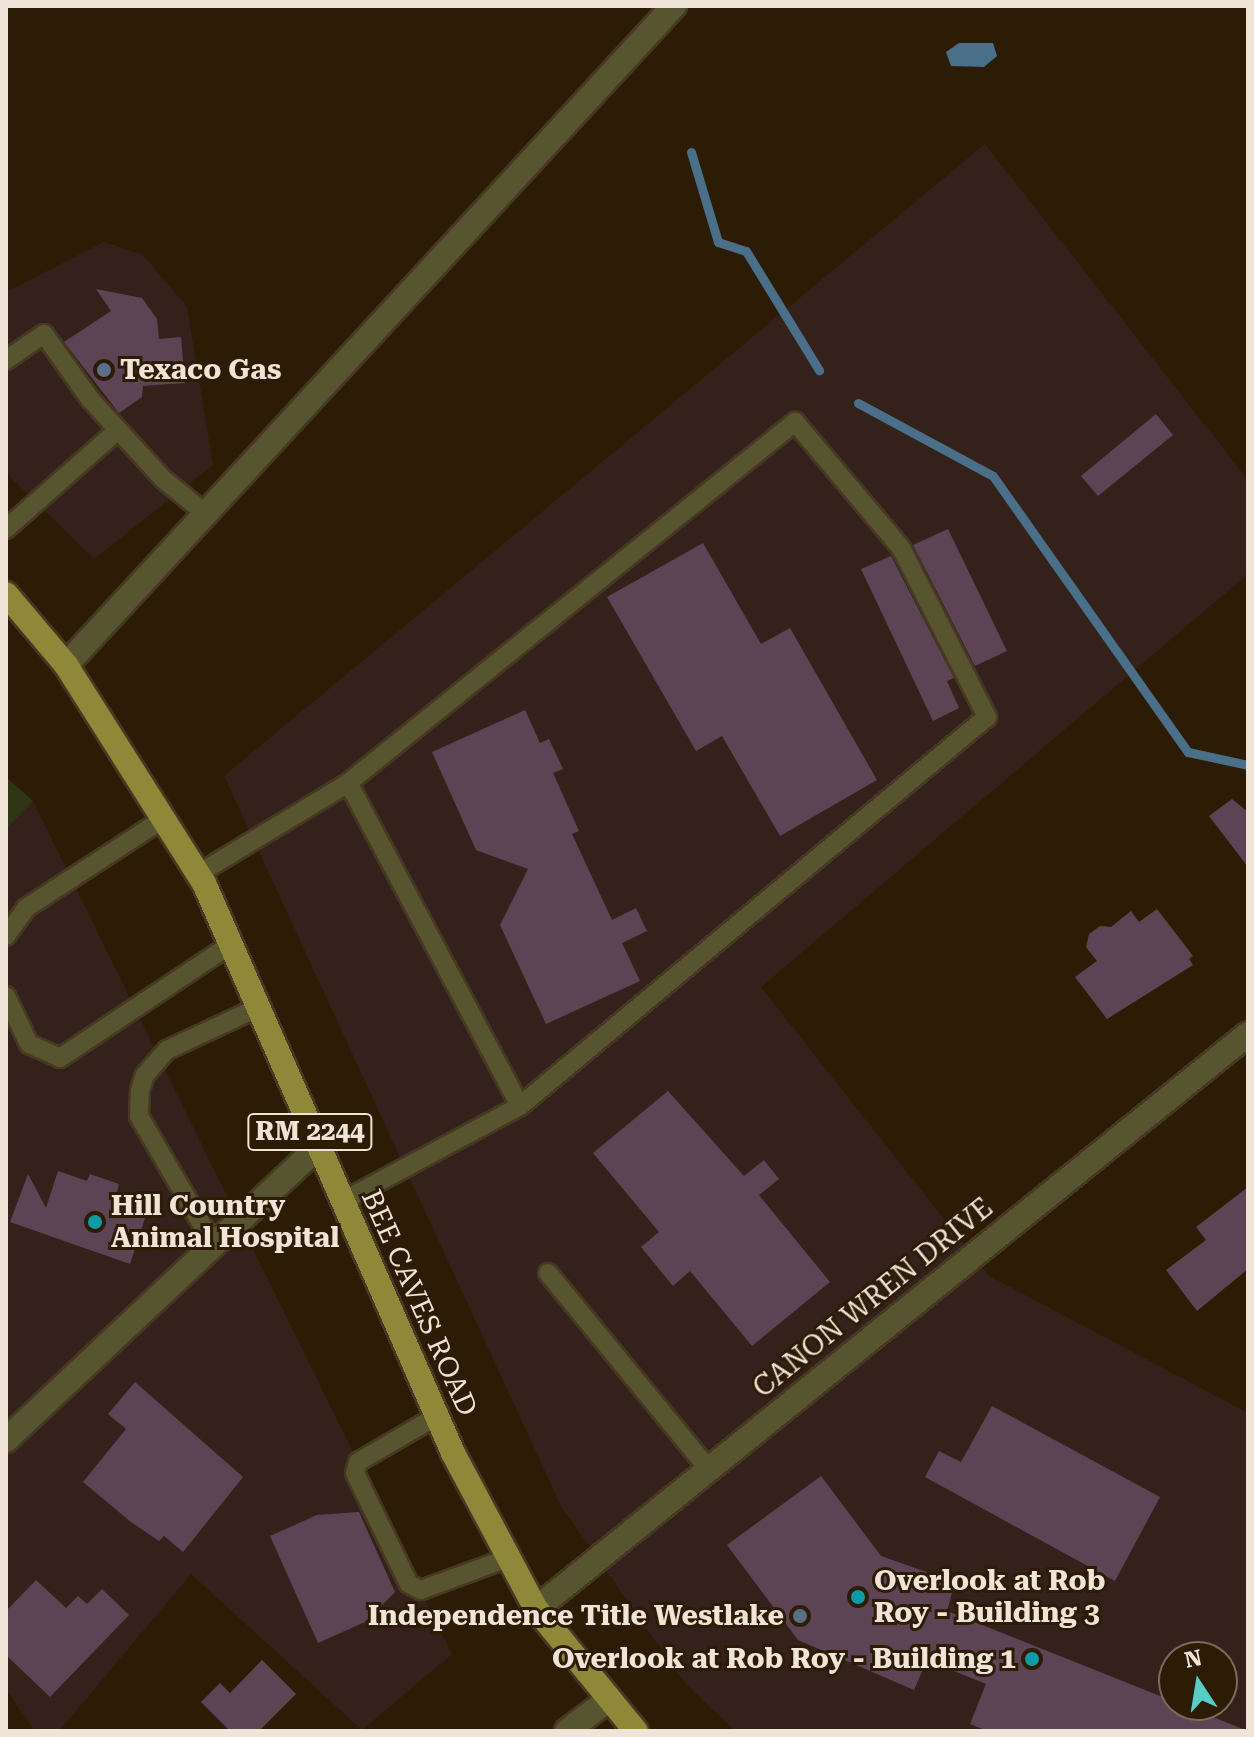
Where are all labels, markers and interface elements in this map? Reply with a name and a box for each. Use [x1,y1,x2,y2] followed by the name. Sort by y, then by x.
[120,353,281,387] place label: Texaco Gas
[95,361,113,379] marker: Texaco Gas
[246,1110,374,1154] road number: RM 2244
[354,1185,484,1421] street label: BEE CAVES ROAD
[111,1189,339,1255] place label: Hill Country Animal Hospital
[747,1191,999,1405] street label: CANON WREN DRIVE
[86,1213,104,1231] marker: Hill Country Animal Hospital
[874,1564,1105,1630] place label: Overlook at Rob Roy - Building 3
[849,1588,867,1606] marker: Overlook at Rob Roy - Building 3
[368,1599,784,1633] place label: Independence Title Westlake
[791,1607,809,1625] marker: Independence Title Westlake
[1158,1641,1238,1721] north arrow
[552,1642,1016,1676] place label: Overlook at Rob Roy - Building 1
[1182,1645,1204,1673] text: N
[1023,1650,1041,1668] marker: Overlook at Rob Roy - Building 1

